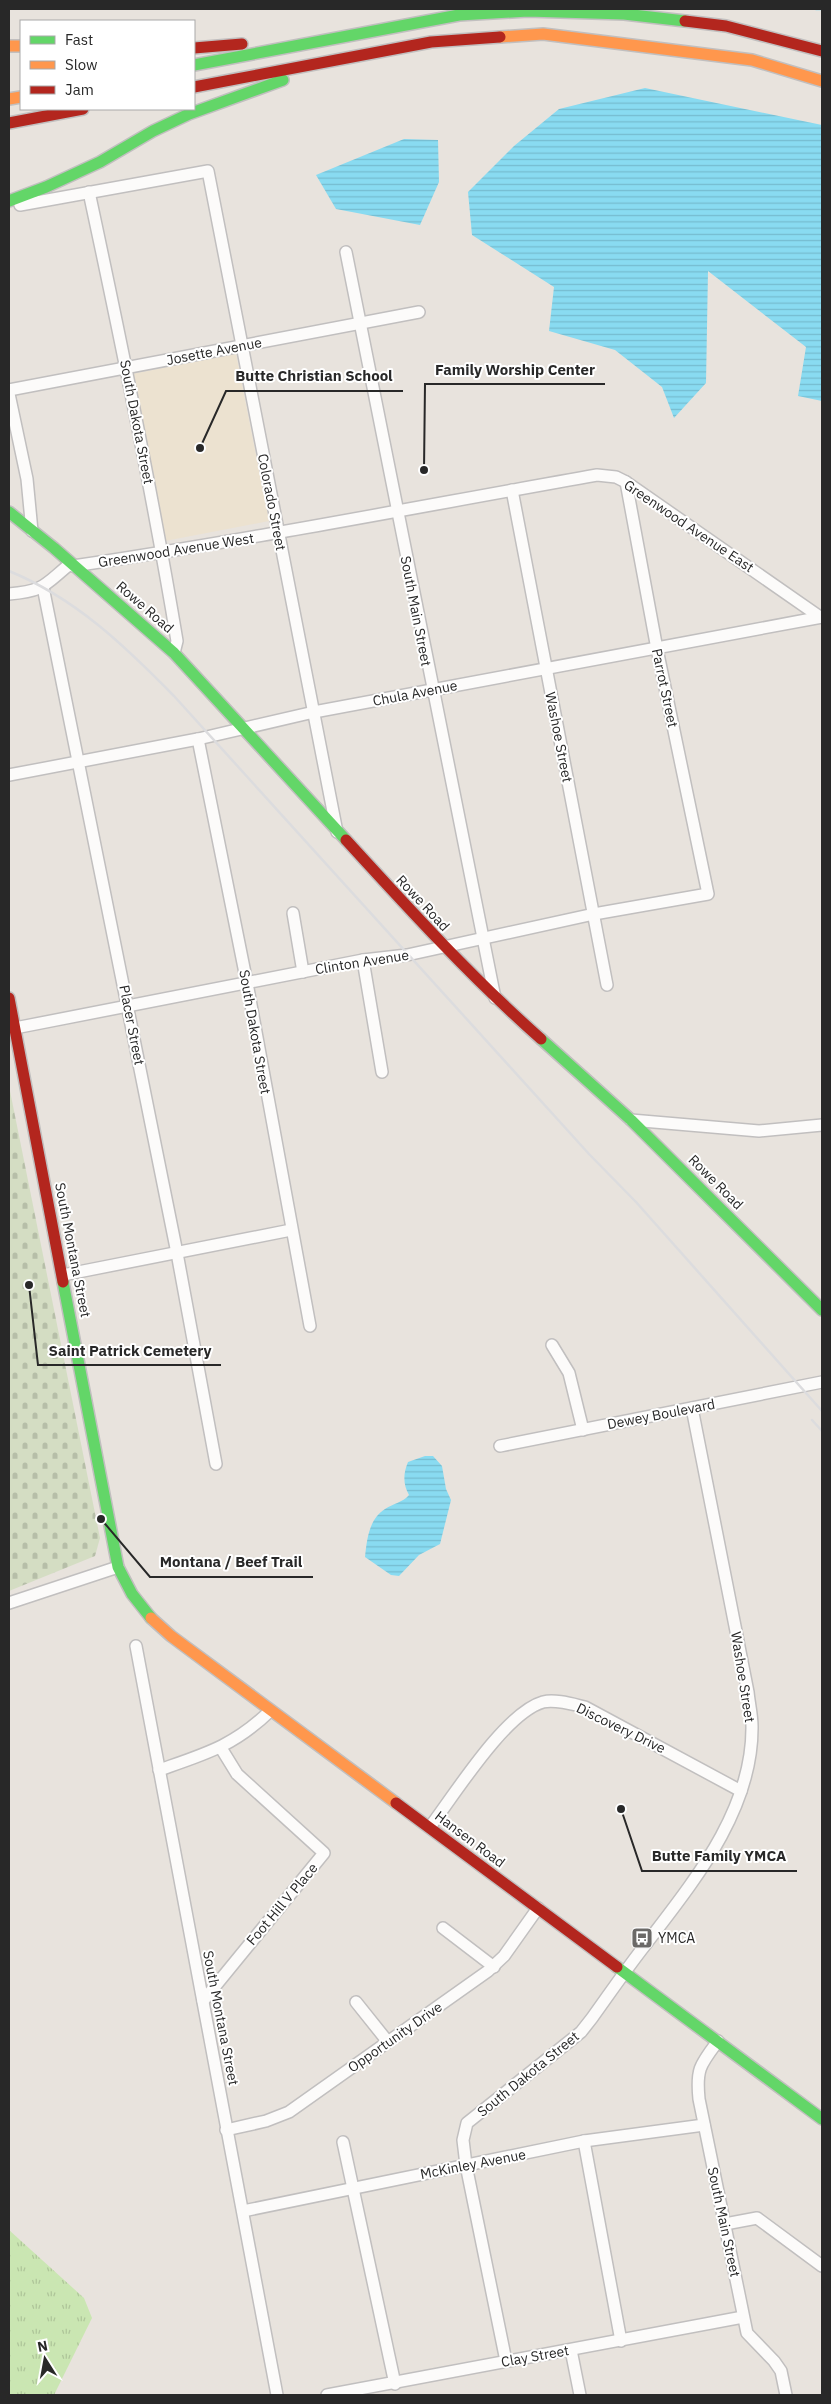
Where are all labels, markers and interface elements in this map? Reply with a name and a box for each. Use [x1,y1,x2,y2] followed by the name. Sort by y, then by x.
[20,20,195,110] legend
[65,30,93,49] text: Fast
[65,55,98,74] text: Slow
[65,80,94,99] text: Jam
[165,333,264,369] street label: Josette Avenue
[425,354,605,384] callout: Family Worship Center
[116,358,158,486] street label: South Dakota Street
[435,360,595,379] text: Family Worship Center
[226,361,403,391] callout: Butte Christian School
[235,366,393,385] text: Butte Christian School
[254,452,290,552] street label: Colorado Street
[620,476,758,576] street label: Greenwood Avenue East
[97,529,255,571] street label: Greenwood Avenue West
[396,554,436,668] street label: South Main Street
[113,577,177,637] street label: Rowe Road
[648,647,682,729] street label: Parrot Street
[371,676,459,710] street label: Chula Avenue
[541,690,577,784] street label: Washoe Street
[392,871,454,935] street label: Rowe Road
[314,946,410,978] street label: Clinton Avenue
[235,968,275,1096] street label: South Dakota Street
[115,983,149,1067] street label: Placer Street
[685,1151,747,1213] street label: Rowe Road
[51,1181,95,1319] street label: South Montana Street
[38,1335,221,1365] callout: Saint Patrick Cemetery
[49,1341,211,1360] text: Saint Patrick Cemetery
[606,1395,716,1433] street label: Dewey Boulevard
[150,1547,313,1577] callout: Montana / Beef Trail
[160,1552,303,1571] text: Montana / Beef Trail
[727,1630,759,1724] street label: Washoe Street
[573,1699,669,1757] street label: Discovery Drive
[431,1807,509,1871] street label: Hansen Road
[642,1841,797,1871] callout: Butte Family YMCA
[652,1846,786,1865] text: Butte Family YMCA
[242,1859,322,1949] street label: Foot Hill V Place
[630,1926,654,1950] bus stop icon: YMCA
[658,1929,695,1947] place label: YMCA
[199,1949,243,2087] street label: South Montana Street
[344,1998,446,2076] street label: Opportunity Drive
[473,2027,583,2121] street label: South Dakota Street
[419,2145,528,2183] street label: McKinley Avenue
[704,2165,744,2279] street label: South Main Street
[20,2334,70,2384] north arrow
[36,2336,49,2356] text: N
[500,2341,570,2371] street label: Clay Street

